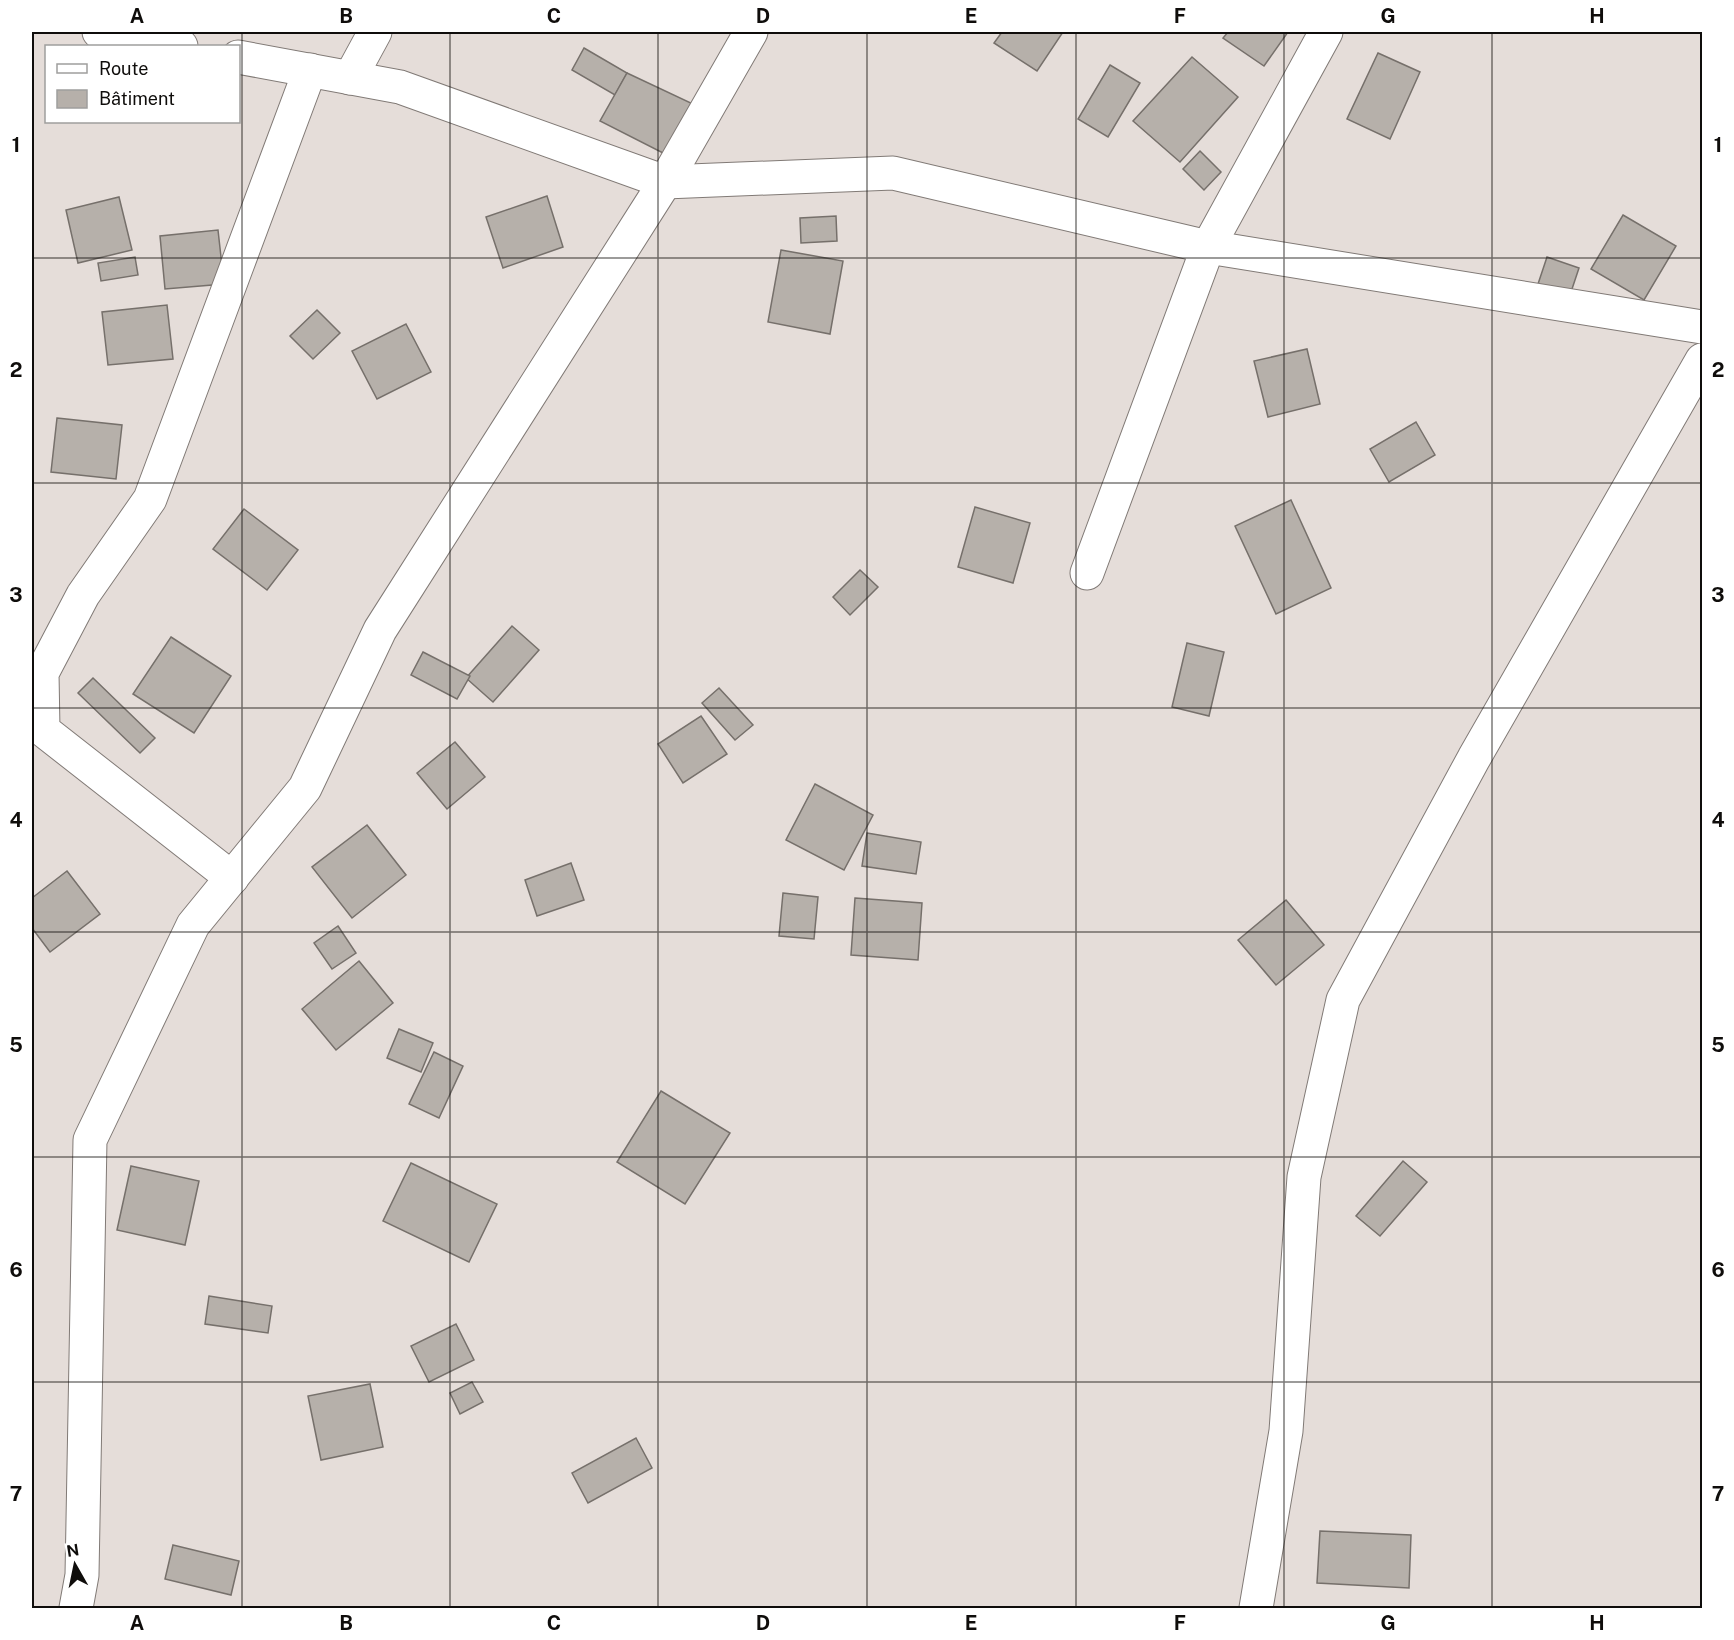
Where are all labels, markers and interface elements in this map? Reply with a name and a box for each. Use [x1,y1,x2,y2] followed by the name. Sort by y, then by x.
[130,4,144,28] text: A
[339,4,353,28] text: B
[547,4,561,28] text: C
[756,4,770,28] text: D
[965,4,977,28] text: E
[1174,4,1186,28] text: F
[1380,4,1396,28] text: G
[1589,4,1605,28] text: H
[45,45,240,123] legend
[99,58,148,79] text: Route
[99,88,175,109] text: Bâtiment
[12,133,20,157] text: 1
[1714,133,1722,157] text: 1
[10,358,22,382] text: 2
[1712,358,1724,382] text: 2
[9,583,23,607] text: 3
[1711,583,1725,607] text: 3
[9,808,23,832] text: 4
[1711,808,1725,832] text: 4
[9,1033,23,1057] text: 5
[1711,1033,1725,1057] text: 5
[9,1258,23,1282] text: 6
[1711,1258,1725,1282] text: 6
[10,1482,22,1506] text: 7
[1712,1482,1724,1506] text: 7
[45,1535,105,1595] north arrow
[65,1540,80,1561] text: N
[130,1611,144,1635] text: A
[339,1611,353,1635] text: B
[547,1611,561,1635] text: C
[756,1611,770,1635] text: D
[965,1611,977,1635] text: E
[1174,1611,1186,1635] text: F
[1380,1611,1396,1635] text: G
[1589,1611,1605,1635] text: H

